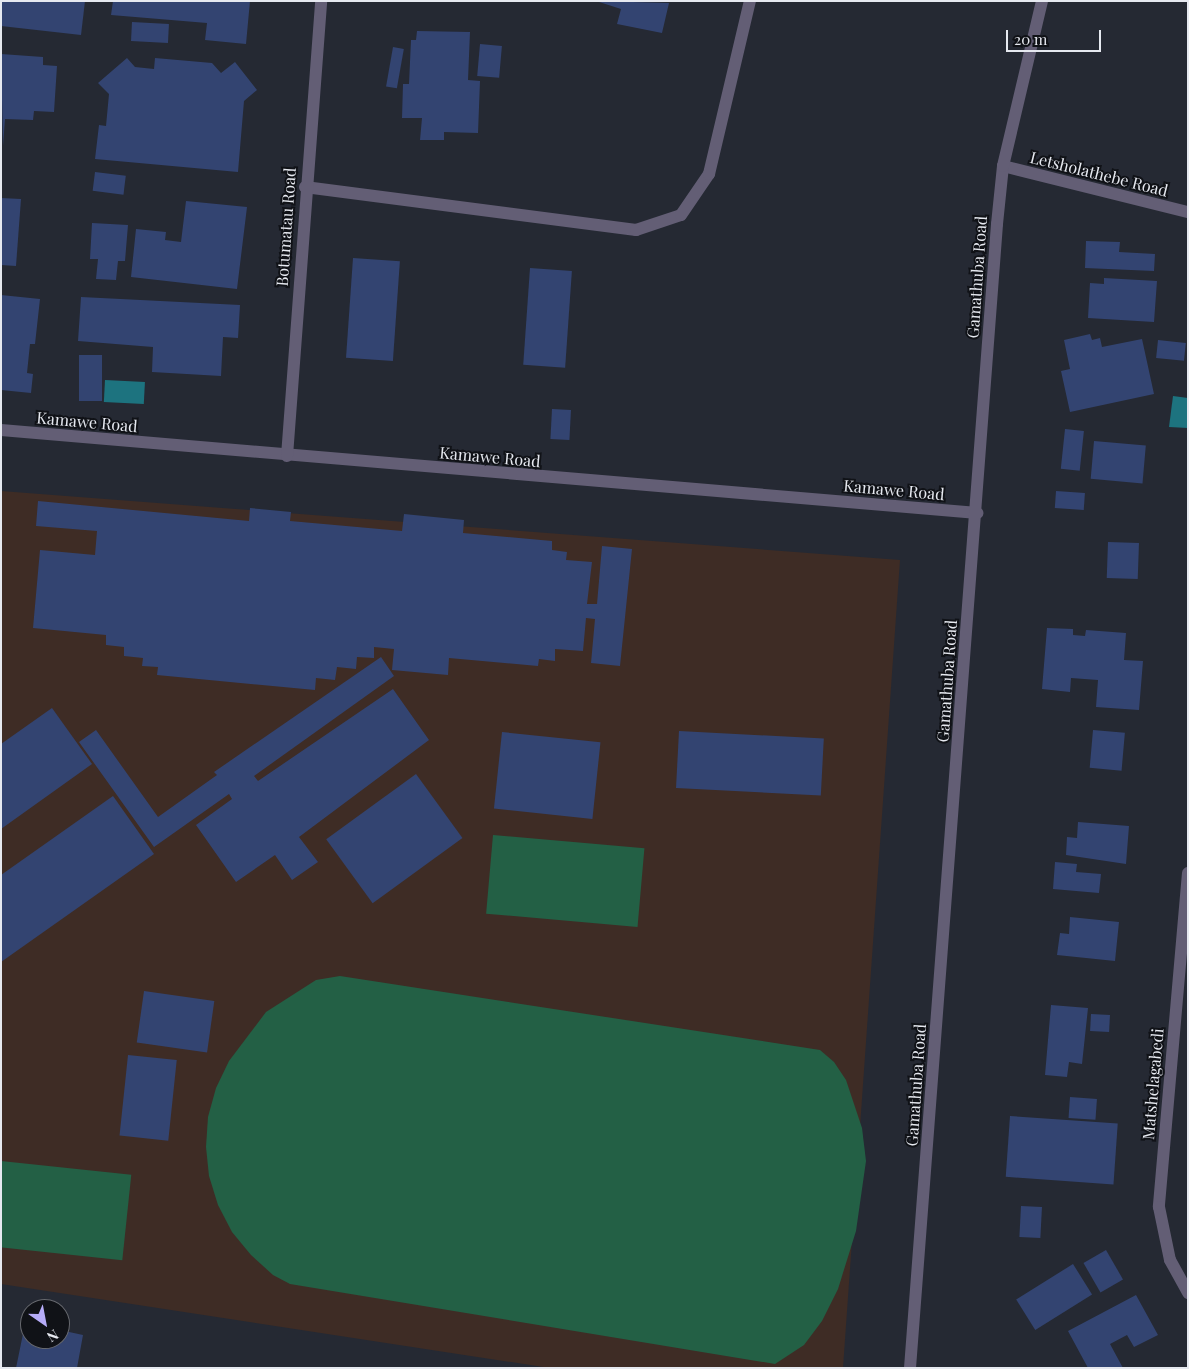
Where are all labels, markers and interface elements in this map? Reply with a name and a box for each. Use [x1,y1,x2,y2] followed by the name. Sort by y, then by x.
[1009,20,1104,52] scale bar
[1014,29,1047,49] text: 20 m
[1028,148,1170,200] street label: Letsholathebe Road
[272,167,300,287] street label: Botumatau Road
[963,215,991,339] street label: Gamathuba Road
[36,408,138,436] street label: Kamawe Road
[439,443,541,471] street label: Kamawe Road
[843,476,945,504] street label: Kamawe Road
[933,619,961,743] street label: Gamathuba Road
[902,1023,930,1147] street label: Gamathuba Road
[1139,1027,1167,1141] street label: Matshelagabedi
[20,1299,70,1349] north arrow
[43,1325,62,1347] text: N

